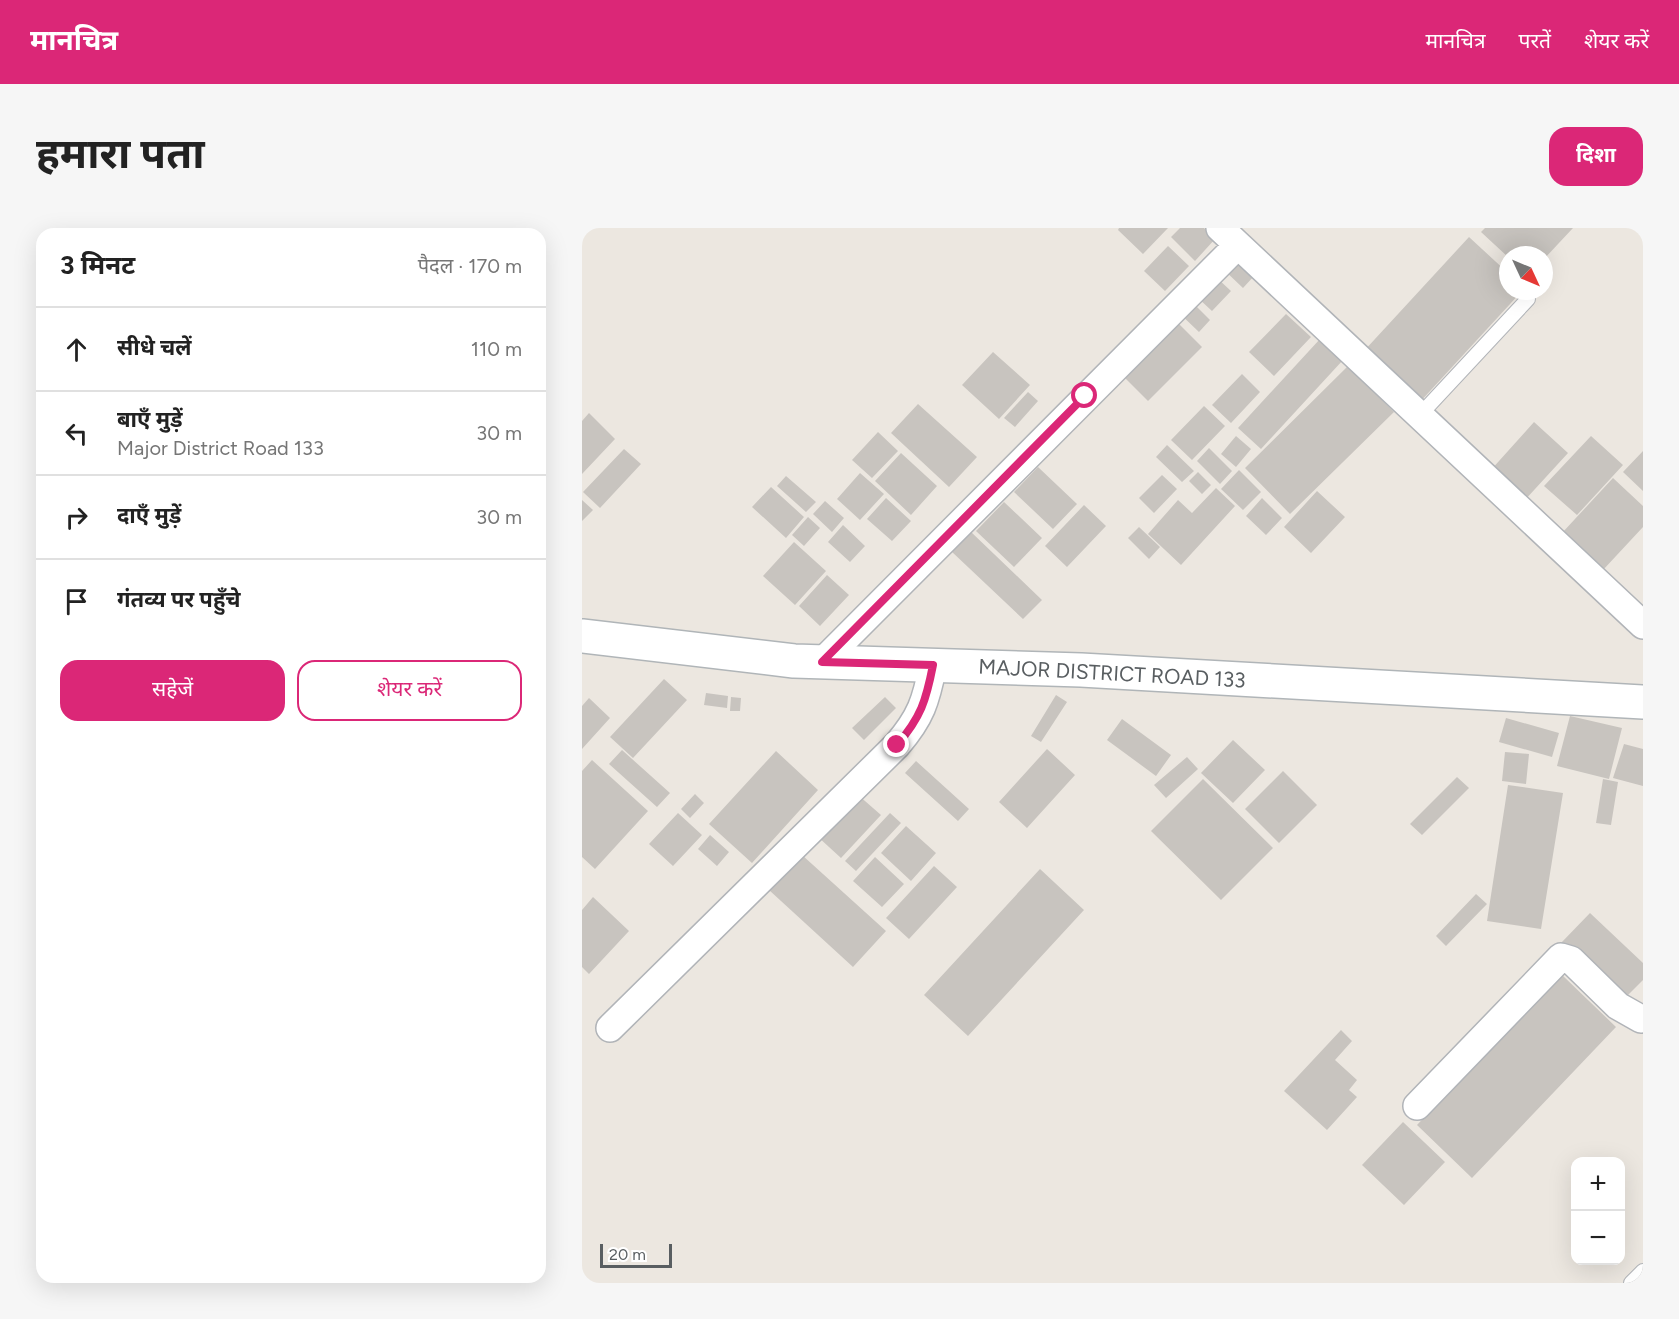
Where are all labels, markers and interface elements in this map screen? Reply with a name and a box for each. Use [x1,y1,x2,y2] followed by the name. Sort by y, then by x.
[30,23,118,57] text: मानचित्र
[1426,28,1486,53] text: मानचित्र
[1519,28,1551,53] text: परतें
[1584,28,1649,53] text: शेयर करें
[1549,127,1643,186] button: दिशा
[36,128,205,179] text: हमारा पता
[1499,246,1553,300] north arrow
[60,249,135,281] text: 3 मिनट
[418,254,522,278] text: पैदल · 170 m
[60,333,93,366] icon: ahead
[117,334,192,361] text: सीधे चलें
[471,337,522,361] text: 110 m
[1071,382,1097,408] route start
[117,406,183,433] text: बाएँ मुड़ें
[60,417,93,450] icon: left
[476,421,522,445] text: 30 m
[117,436,324,460] text: Major District Road 133
[60,501,93,534] icon: right
[117,502,181,529] text: दाएँ मुड़ें
[476,505,522,529] text: 30 m
[60,585,93,618] icon: arrive
[117,586,241,613] text: गंतव्य पर पहुँचे
[978,654,1246,692] street label: MAJOR DISTRICT ROAD 133
[60,660,285,721] button: सहेजें
[297,660,522,721] button: शेयर करें
[883,731,909,757] route end
[1571,1157,1625,1265] map controls
[1571,1157,1625,1211] button: +
[1571,1211,1625,1265] button: −
[600,1241,672,1268] scale bar
[609,1245,646,1264] text: 20 m

